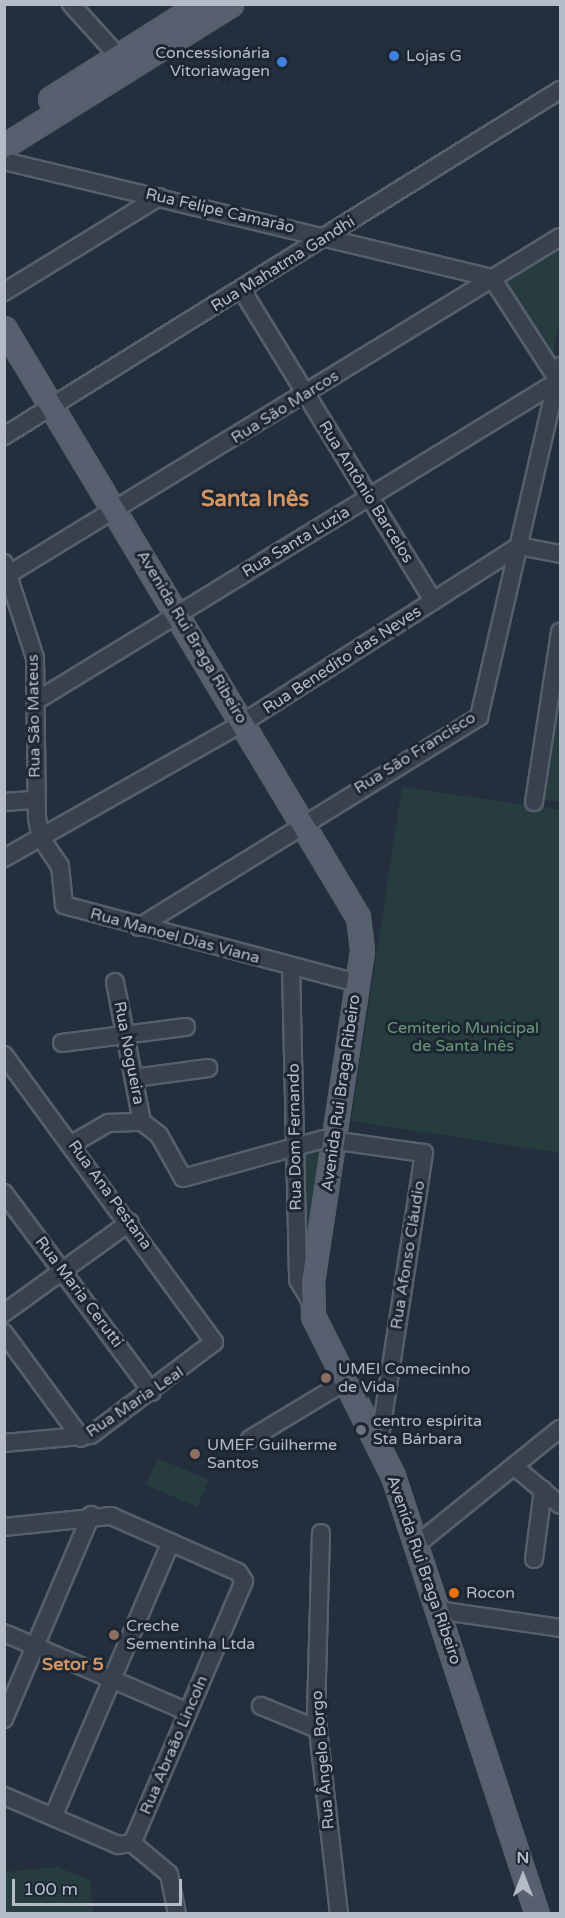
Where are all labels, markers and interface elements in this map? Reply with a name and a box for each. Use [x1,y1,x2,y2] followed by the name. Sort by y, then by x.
[155,43,270,81] place label: Concessionária Vitoriawagen
[406,46,462,66] place label: Lojas G
[387,49,401,63] marker: Lojas G
[275,55,289,69] marker: Concessionária Vitoriawagen
[144,185,296,237] street label: Rua Felipe Camarão
[208,212,358,316] street label: Rua Mahatma Gandhi
[228,366,342,448] street label: Rua São Marcos
[314,417,418,567] street label: Rua Antônio Barcelos
[201,487,309,513] district label: Santa Inês
[239,502,353,582] street label: Rua Santa Luzia
[133,547,251,727] street label: Avenida Rui Braga Ribeiro
[259,602,425,718] street label: Rua Benedito das Neves
[23,654,45,778] street label: Rua São Mateus
[351,708,479,798] street label: Rua São Francisco
[88,904,262,968] street label: Rua Manoel Dias Viana
[318,993,364,1193] street label: Avenida Rui Braga Ribeiro
[110,1000,148,1106] street label: Rua Nogueira
[387,1018,539,1056] park label: Cemiterio Municipal de Santa Inês
[284,1063,306,1211] street label: Rua Dom Fernando
[64,1137,156,1253] street label: Rua Ana Pestana
[387,1179,429,1331] street label: Rua Afonso Cláudio
[31,1233,127,1351] street label: Rua Maria Cerutti
[338,1359,471,1397] place label: UMEI Comecinho de Vida
[83,1362,187,1442] street label: Rua Maria Leal
[319,1371,333,1385] marker: UMEI Comecinho de Vida
[373,1411,482,1449] place label: centro espírita Sta Bárbara
[354,1423,368,1437] marker: centro espírita Sta Bárbara
[207,1435,337,1473] place label: UMEF Guilherme Santos
[188,1447,202,1461] marker: UMEF Guilherme Santos
[383,1473,465,1667] street label: Avenida Rui Braga Ribeiro
[466,1583,515,1603] place label: Rocon
[447,1586,461,1600] marker: Rocon
[126,1616,255,1654] place label: Creche Sementinha Ltda
[107,1628,121,1642] marker: Creche Sementinha Ltda
[42,1653,104,1675] district label: Setor 5
[136,1673,212,1817] street label: Rua Abraão Lincoln
[307,1690,339,1830] street label: Rua Ângelo Borgo
[493,1846,553,1906] north arrow
[517,1848,529,1868] text: N
[15,1867,184,1905] scale bar
[23,1878,78,1900] text: 100 m

